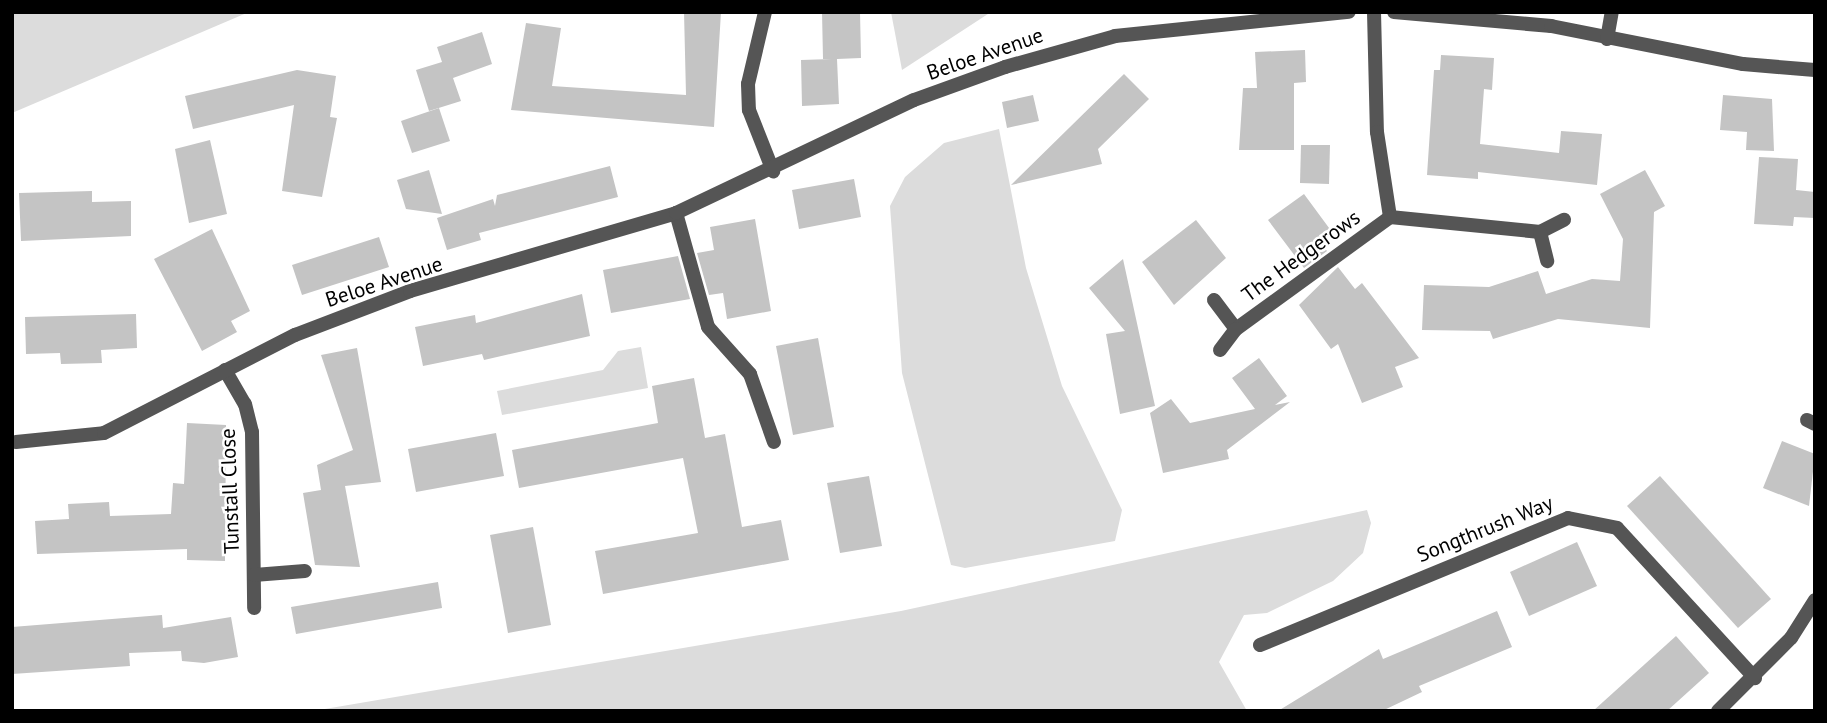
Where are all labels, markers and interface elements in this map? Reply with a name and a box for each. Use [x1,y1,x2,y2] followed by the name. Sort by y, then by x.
[923,22,1047,86] street label: Beloe Avenue
[1237,205,1365,307] street label: The Hedgerows
[322,251,446,313] street label: Beloe Avenue
[215,428,245,554] street label: Tunstall Close
[1413,490,1557,568] street label: Songthrush Way

